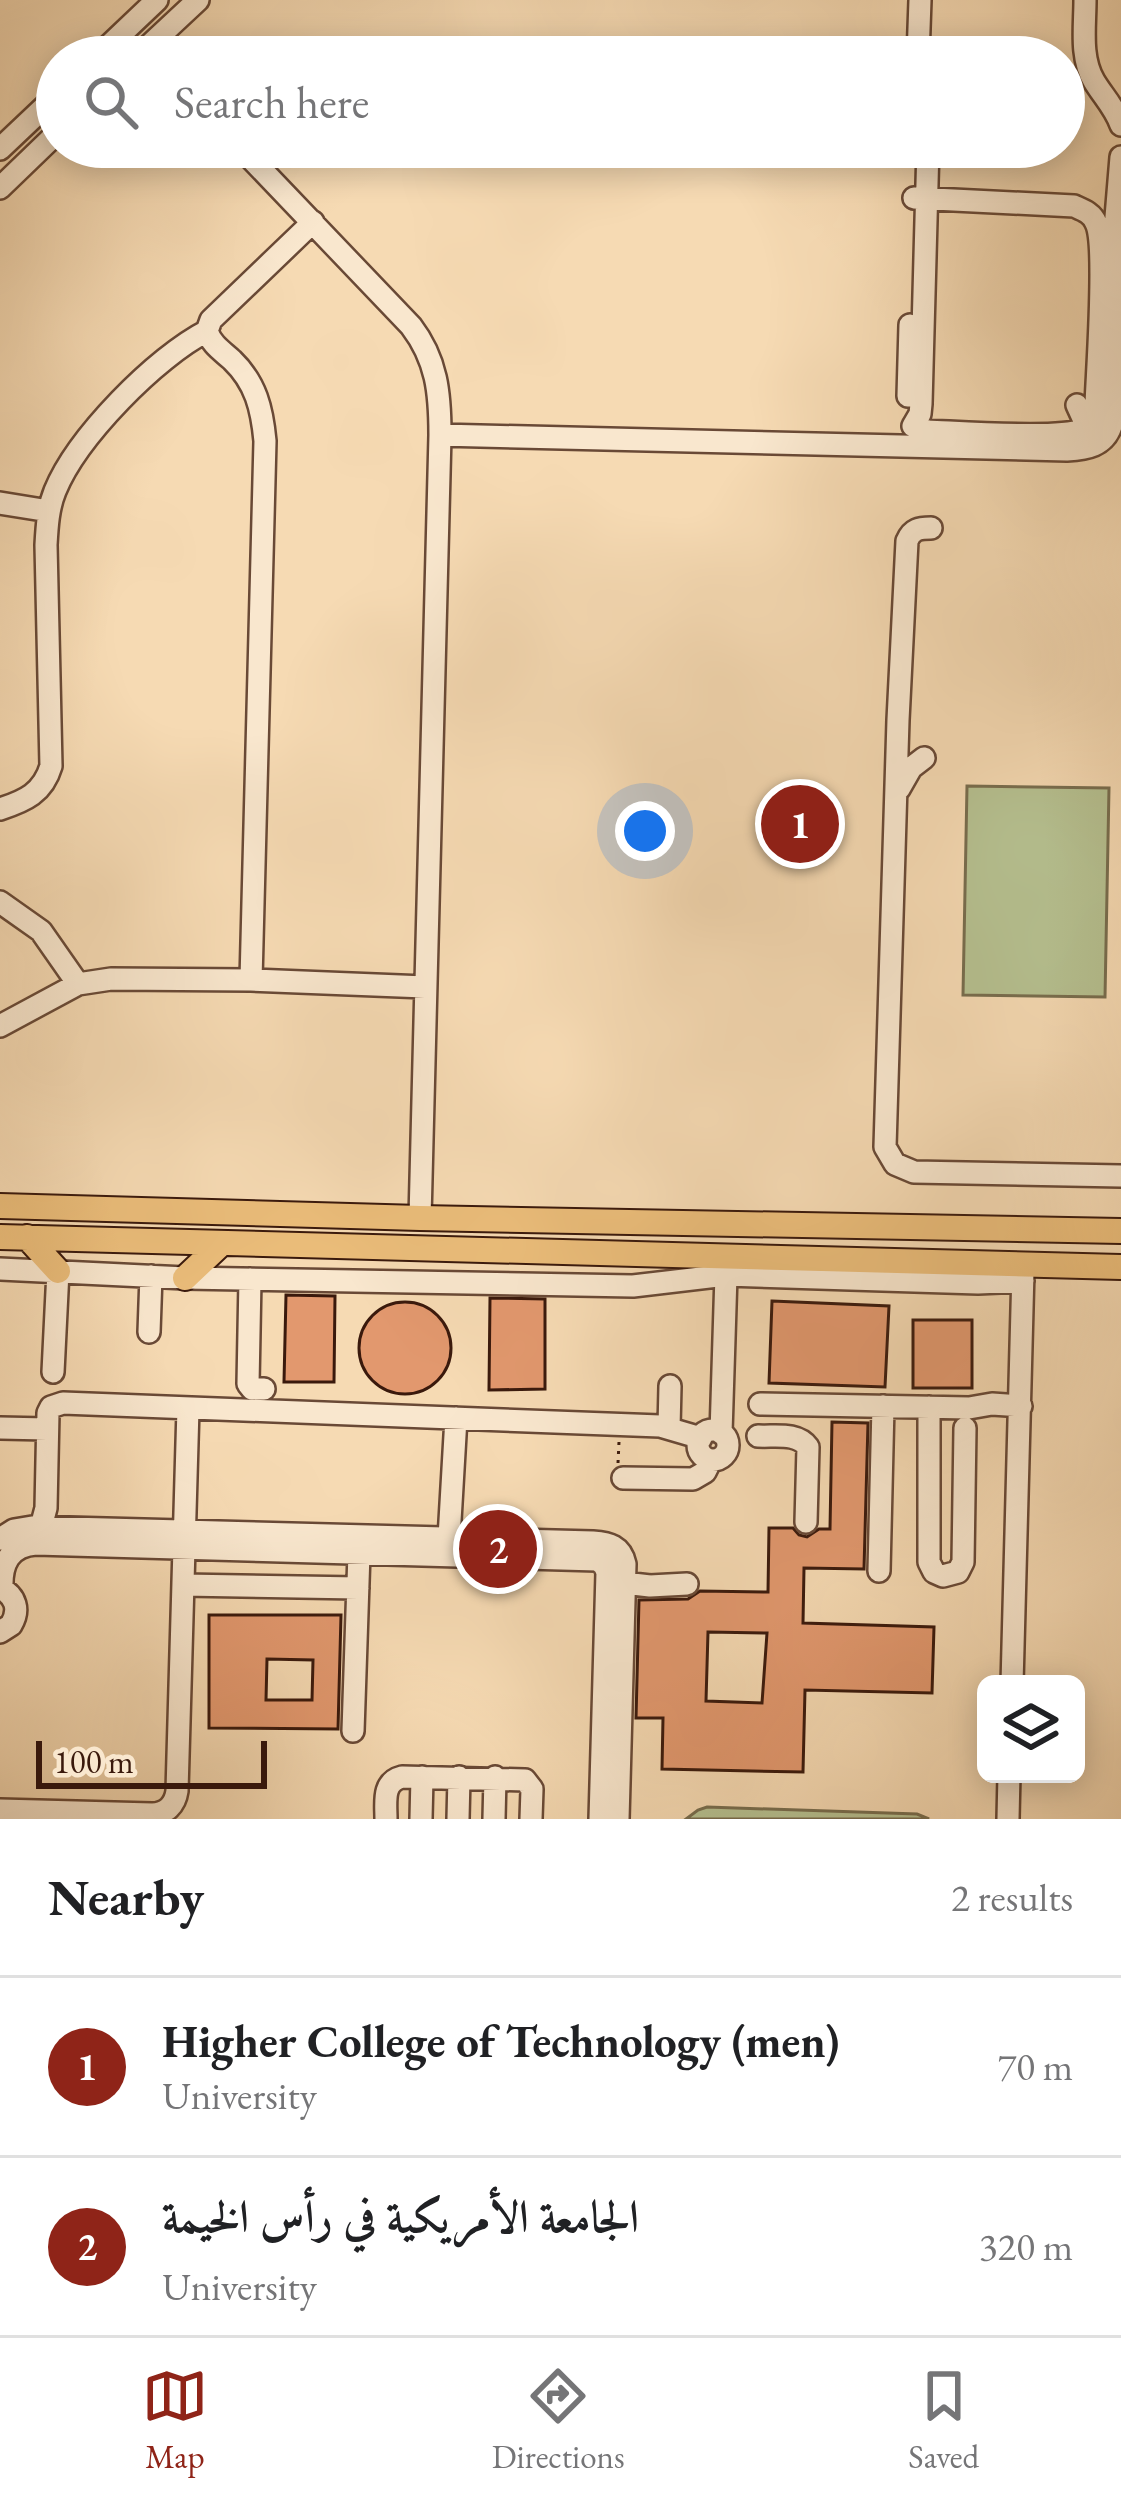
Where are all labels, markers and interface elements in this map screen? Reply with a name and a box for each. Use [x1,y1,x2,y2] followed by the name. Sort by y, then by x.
[36,36,1085,168] search box
[78,69,144,135] icon: search
[174,73,369,131] text: Search here
[761,779,839,869] pin: 1
[615,801,675,861] your location
[459,1504,537,1594] pin: 2
[977,1675,1085,1783] map controls
[977,1675,1085,1783] button: layers
[36,1735,267,1788] scale bar
[54,1740,134,1783] text: 100 m
[48,1864,204,1930] text: Nearby
[951,1872,1073,1923] text: 2 results
[162,2012,839,2070] text: Higher College of Technology (men)
[77,2041,97,2092] text: 1
[997,2041,1073,2092] text: 70 m
[162,2070,317,2121] text: University
[162,2187,639,2245] text: الجامعة الأمريكية في رأس الخيمة
[77,2221,97,2272] text: 2
[979,2221,1073,2272] text: 320 m
[162,2261,317,2312] text: University
[142,2363,208,2478] tab: Map
[492,2363,625,2478] tab: Directions
[908,2363,979,2478] tab: Saved

